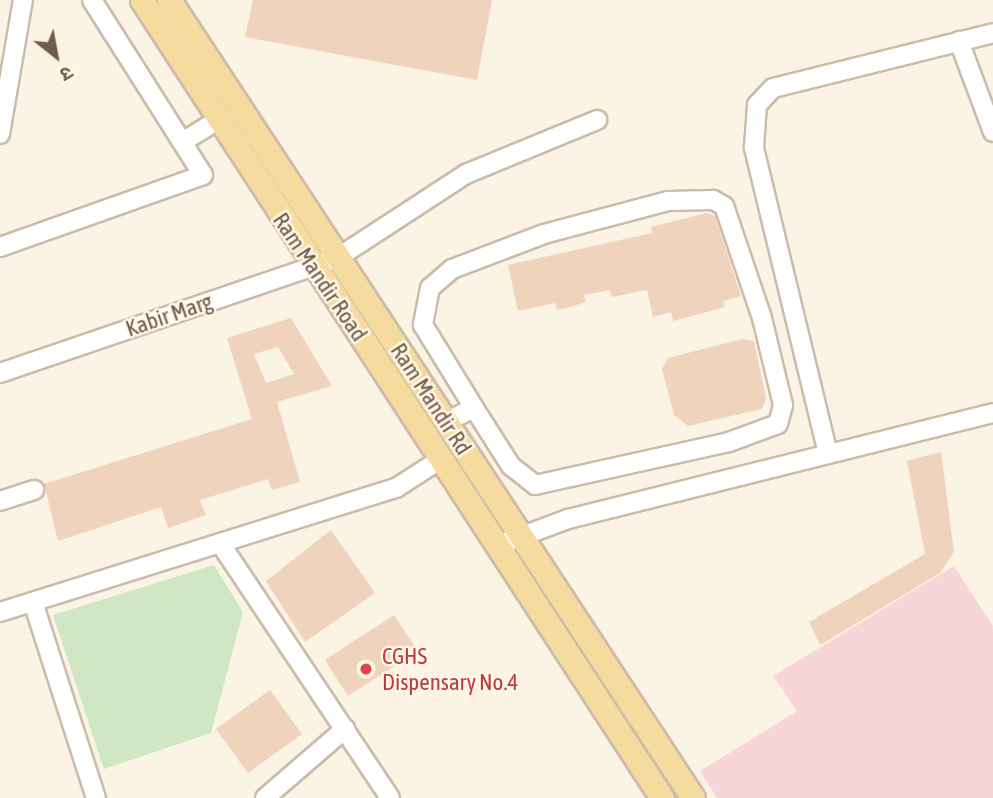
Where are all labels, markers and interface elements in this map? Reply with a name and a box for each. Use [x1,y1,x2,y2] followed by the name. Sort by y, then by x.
[21,21,91,91] north arrow
[56,62,77,86] text: उ
[267,207,373,347] street label: Ram Mandir Road
[122,287,216,343] street label: Kabir Marg
[385,338,477,460] street label: Ram Mandir Rd
[382,642,518,696] place label: CGHS Dispensary No.4
[356,659,376,679] marker: CGHS Dispensary No.4

